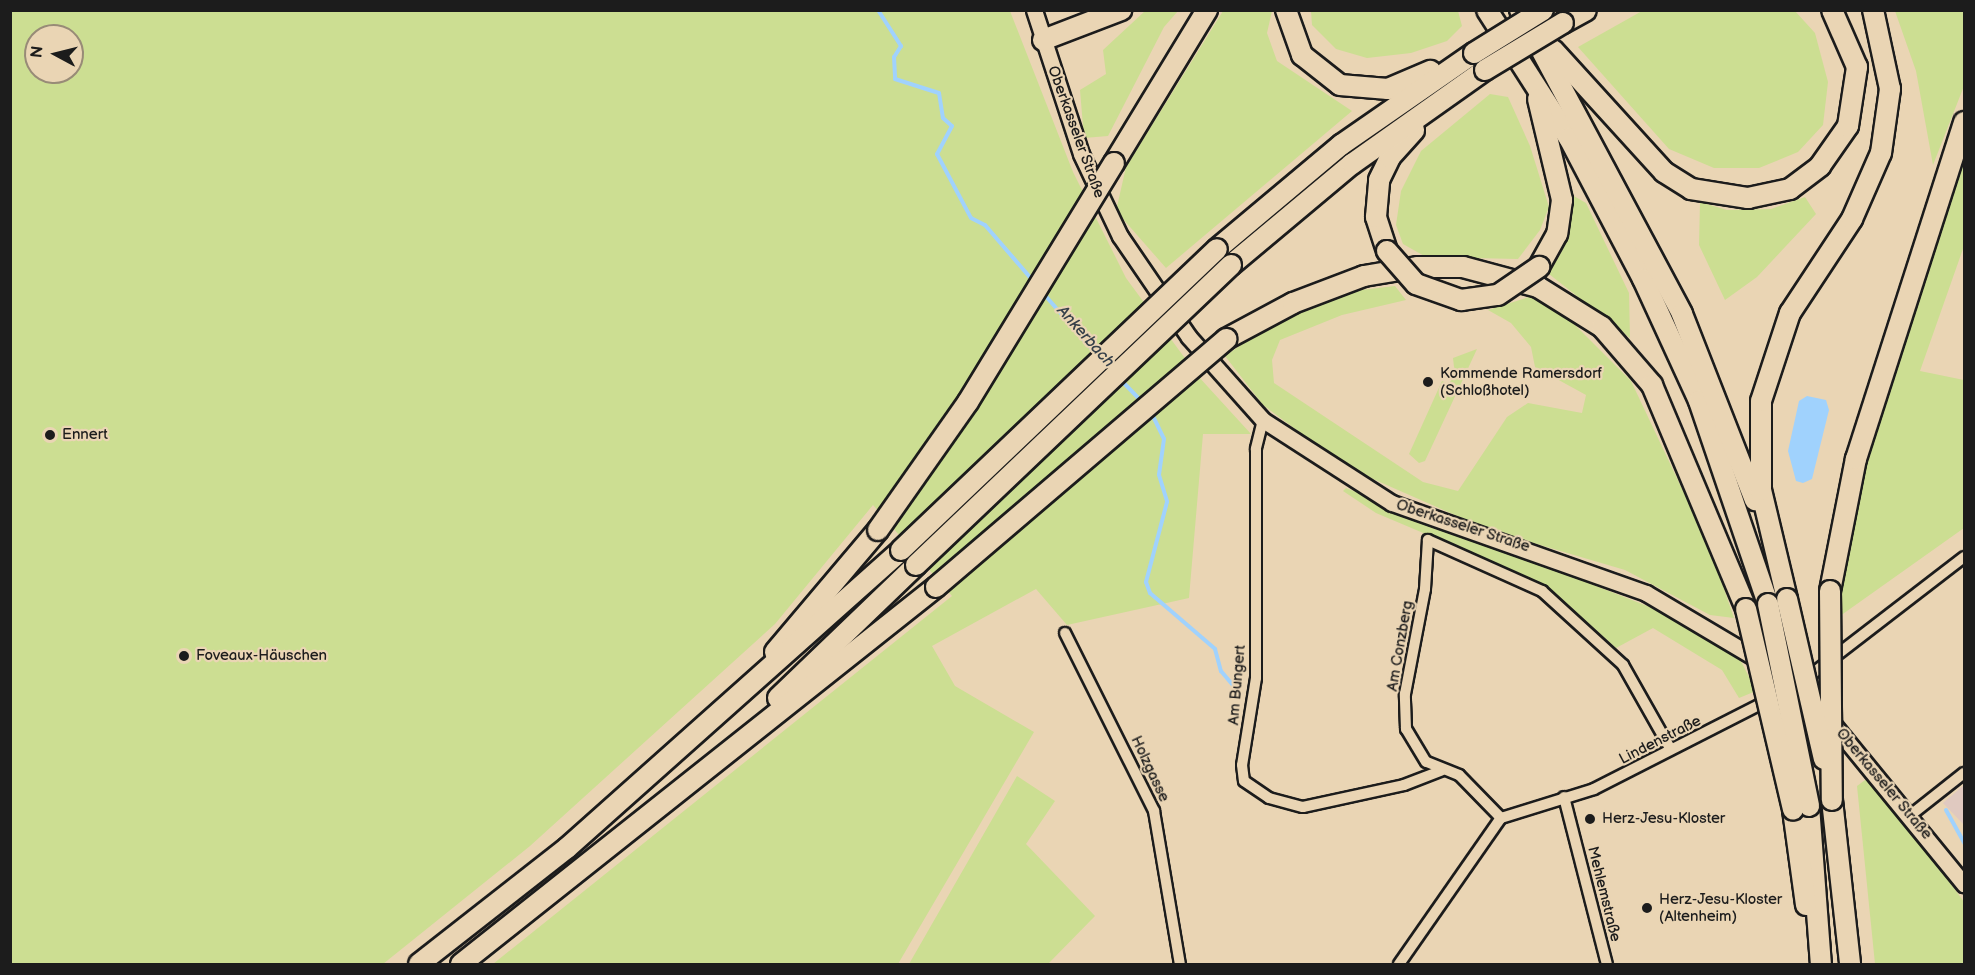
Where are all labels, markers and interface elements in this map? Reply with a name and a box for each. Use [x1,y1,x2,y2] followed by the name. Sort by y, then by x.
[24,24,84,84] north arrow
[27,45,48,59] text: N
[1044,63,1108,201] street label: Oberkasseler Straße
[1052,302,1118,372] water label: Ankerbach
[1440,364,1602,399] place label: Kommende Ramersdorf (Schloßhotel)
[1421,375,1435,389] marker: Kommende Ramersdorf (Schloßhotel)
[62,426,108,444] place label: Ennert
[43,428,57,442] marker: Ennert
[1394,496,1532,556] street label: Oberkasseler Straße
[1383,599,1417,693] street label: Am Conzberg
[1225,644,1249,726] street label: Am Bungert
[196,647,327,665] place label: Foveaux-Häuschen
[177,649,191,663] marker: Foveaux-Häuschen
[1616,712,1704,768] street label: Lindenstraße
[1832,725,1936,843] street label: Oberkasseler Straße
[1127,733,1173,805] street label: Holzgasse
[1602,810,1725,828] place label: Herz-Jesu-Kloster
[1583,812,1597,826] marker: Herz-Jesu-Kloster
[1583,844,1625,944] street label: Mehlemstraße
[1659,890,1782,925] place label: Herz-Jesu-Kloster (Altenheim)
[1640,901,1654,915] marker: Herz-Jesu-Kloster (Altenheim)

